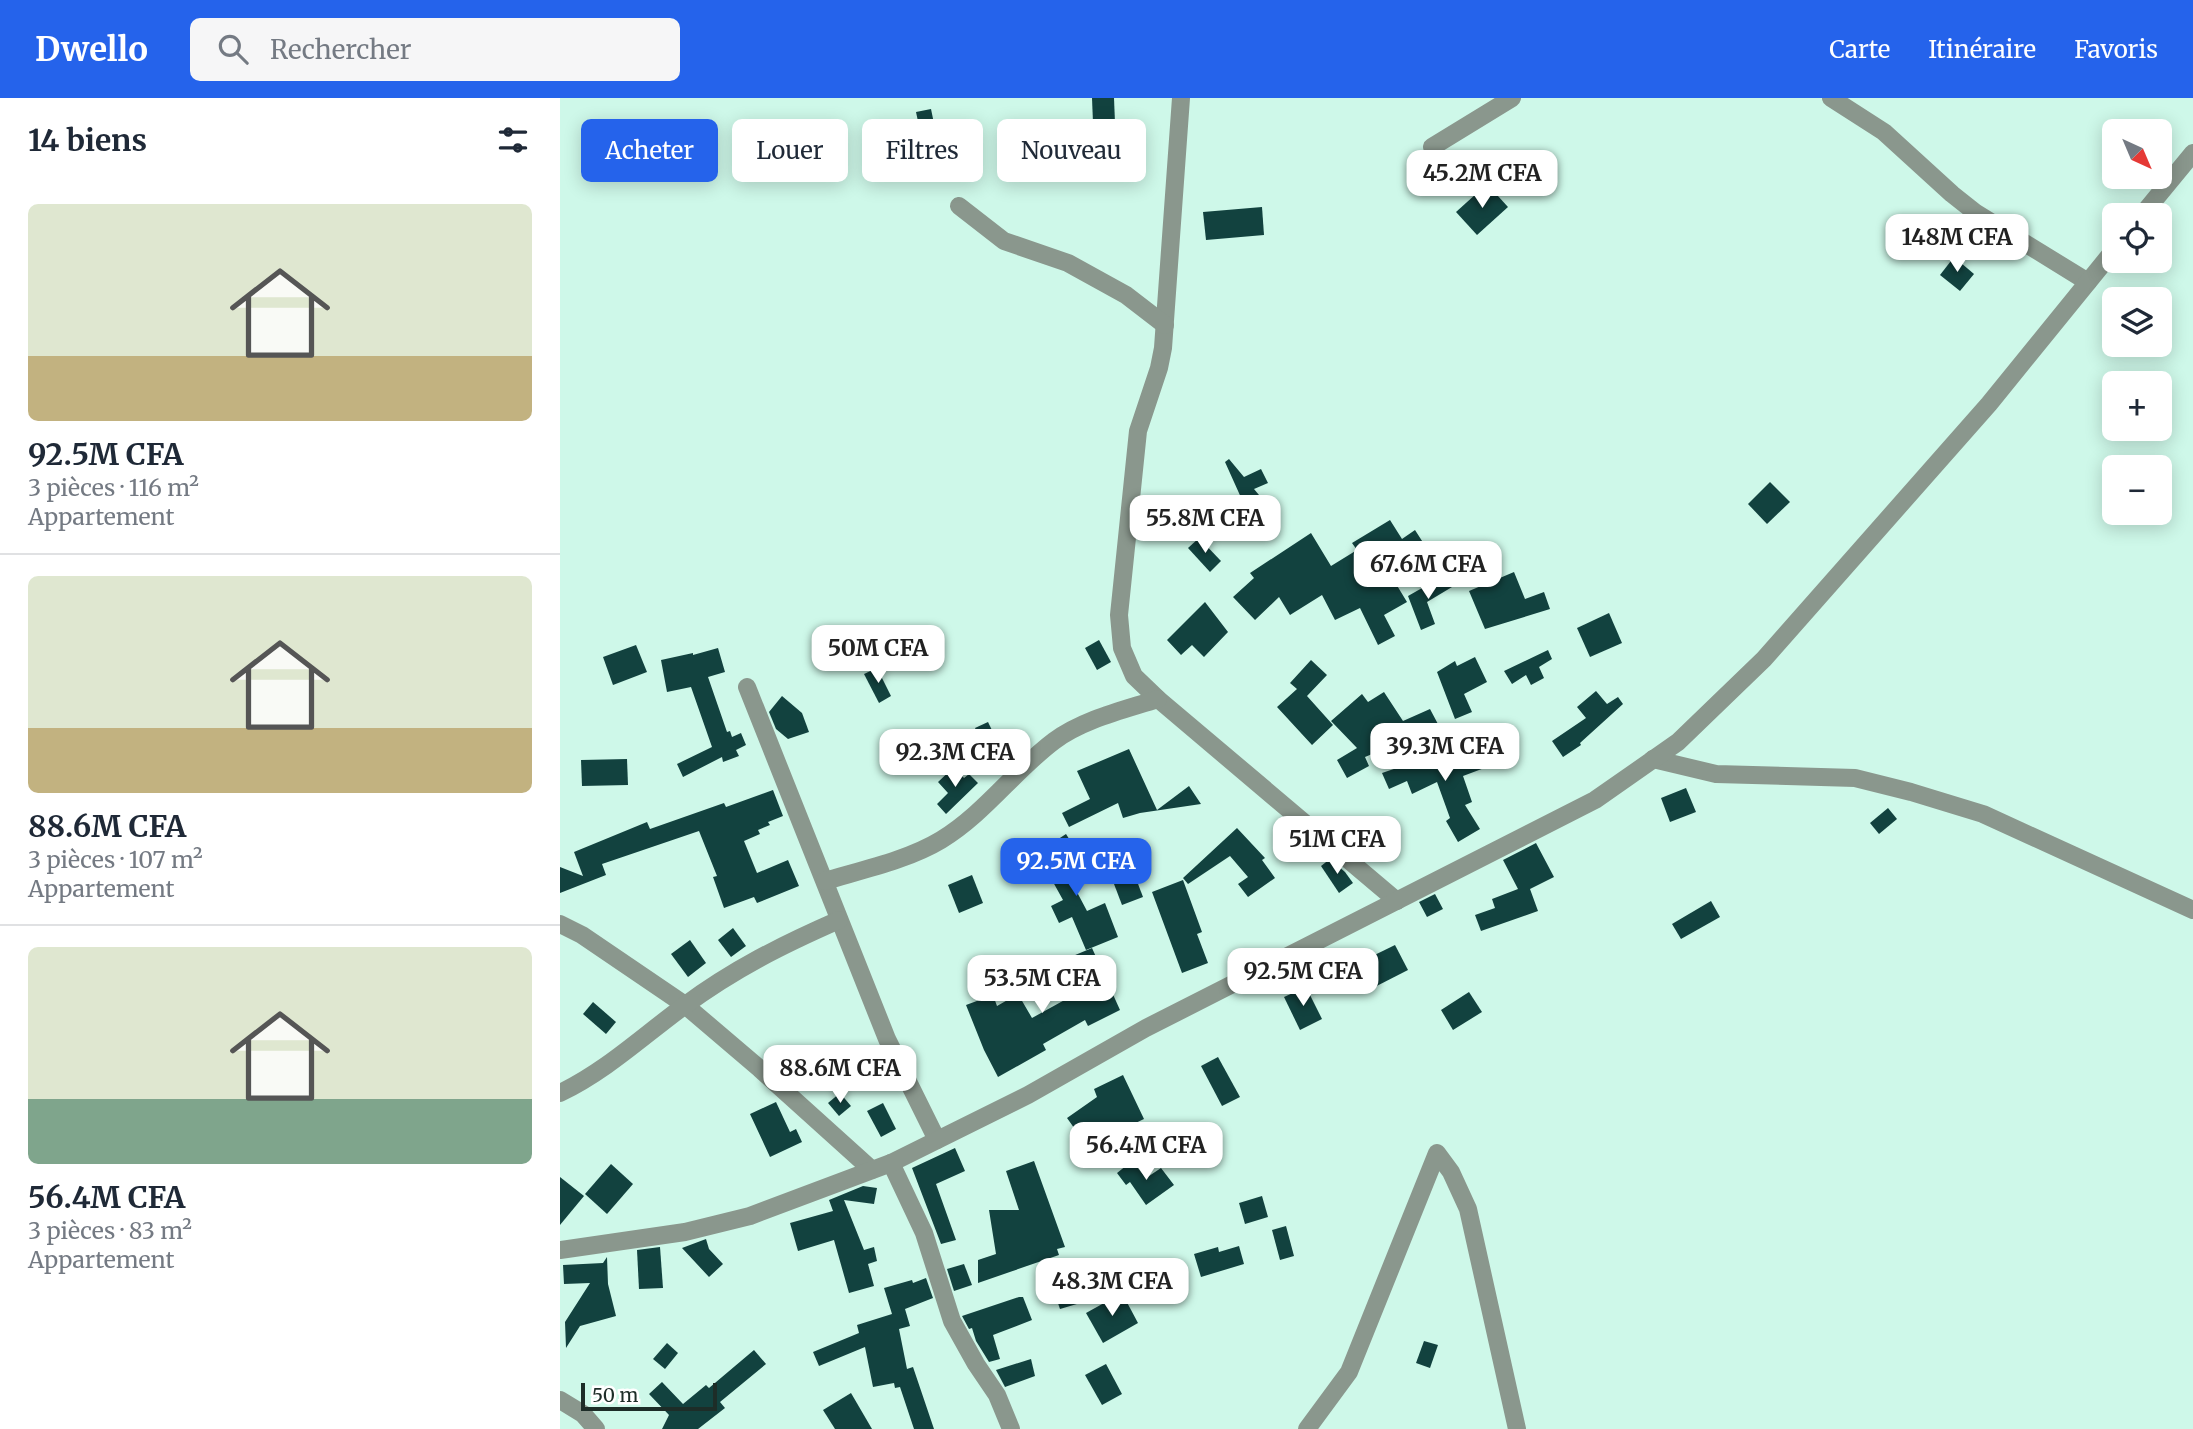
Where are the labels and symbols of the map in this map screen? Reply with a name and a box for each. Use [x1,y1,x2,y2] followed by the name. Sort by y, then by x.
[2102,119,2172,189] north arrow
[1402,150,1562,210] pin: 45.2M CFA
[1885,214,2029,274] pin: 148M CFA
[1125,496,1285,555] pin: 55.8M CFA
[1348,542,1508,601] pin: 67.6M CFA
[813,626,943,685] pin: 50M CFA
[1365,724,1525,783] pin: 39.3M CFA
[875,730,1035,789] pin: 92.3M CFA
[1272,816,1402,876] pin: 51M CFA
[996,838,1156,898] pin: 92.5M CFA
[1223,948,1383,1008] pin: 92.5M CFA
[962,956,1122,1015] pin: 53.5M CFA
[760,1046,920,1105] pin: 88.6M CFA
[1066,1122,1226,1182] pin: 56.4M CFA
[1032,1258,1192,1318] pin: 48.3M CFA
[581,1380,718,1412] scale bar

